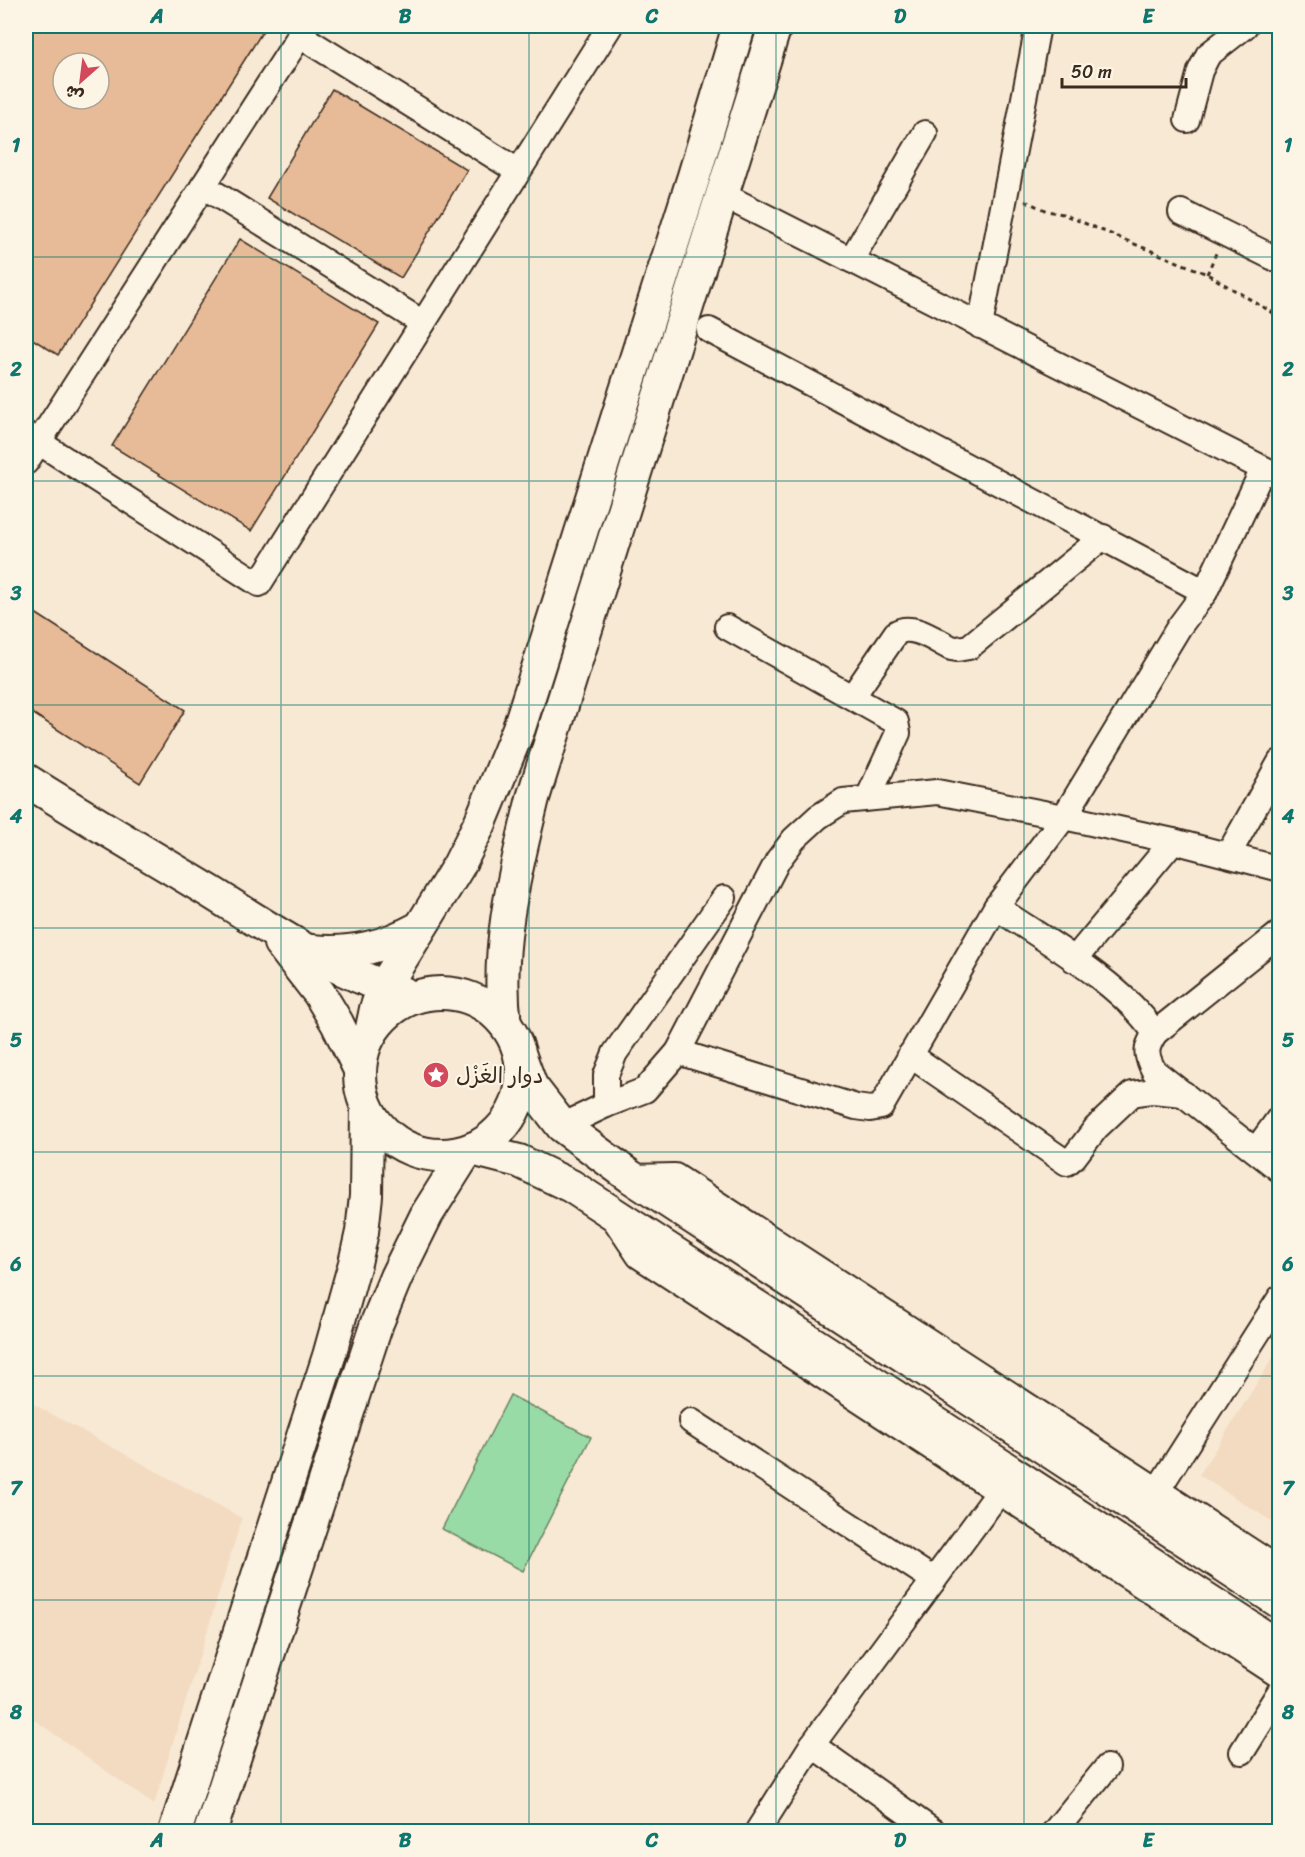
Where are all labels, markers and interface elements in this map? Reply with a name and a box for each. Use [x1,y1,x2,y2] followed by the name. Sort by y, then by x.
[149,0,164,34] text: A
[399,0,412,34] text: B
[645,0,659,34] text: C
[894,0,907,34] text: D
[1142,0,1155,34] text: E
[51,51,111,111] north arrow
[1062,51,1186,89] scale bar
[1071,56,1112,88] text: 50 m
[60,77,89,111] text: ش
[12,128,21,163] text: 1
[1284,128,1293,163] text: 1
[9,352,22,387] text: 2
[1281,352,1294,387] text: 2
[10,576,22,611] text: 3
[1282,576,1294,611] text: 3
[9,799,23,834] text: 4
[1281,799,1295,834] text: 4
[10,1023,22,1058] text: 5
[1282,1023,1294,1058] text: 5
[456,1056,544,1095] place label: دوار الغَزْل
[421,1060,451,1090] place icon: دوار الغَزْل
[9,1247,22,1282] text: 6
[1281,1247,1294,1282] text: 6
[10,1471,23,1506] text: 7
[1282,1471,1295,1506] text: 7
[9,1695,23,1730] text: 8
[1281,1695,1295,1730] text: 8
[149,1823,164,1857] text: A
[399,1823,412,1857] text: B
[645,1823,659,1857] text: C
[894,1823,907,1857] text: D
[1142,1823,1155,1857] text: E

